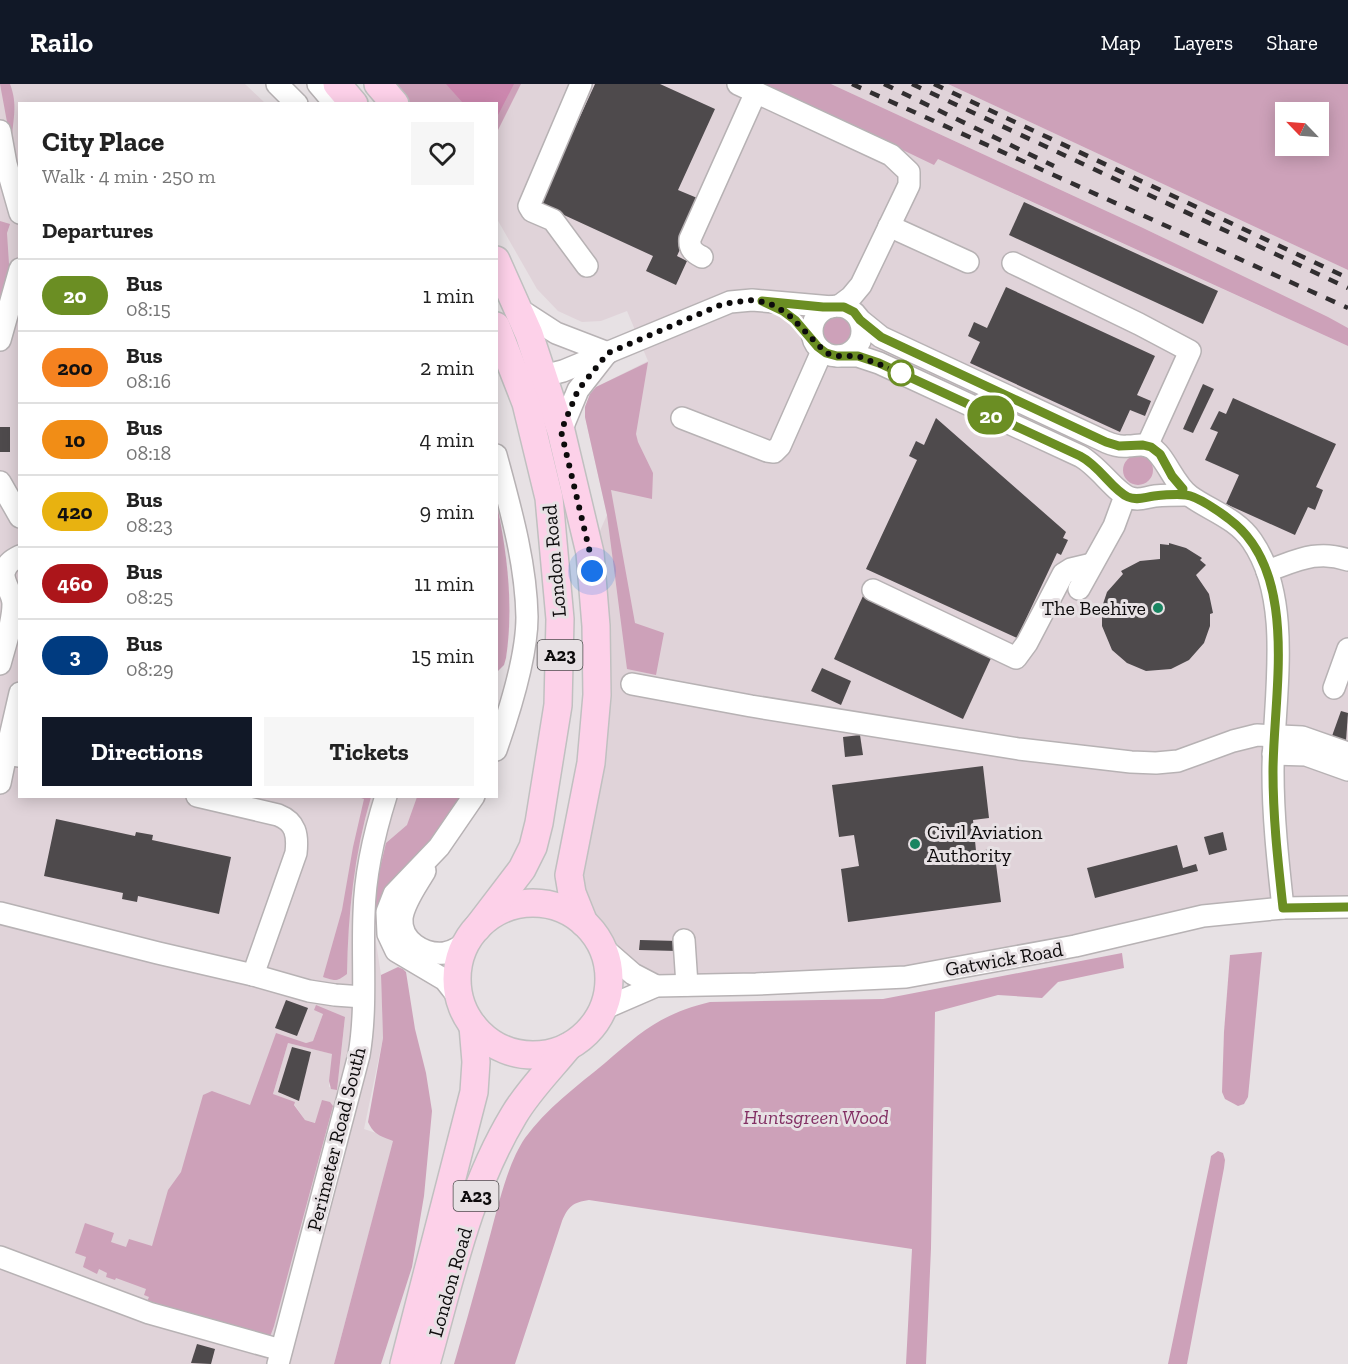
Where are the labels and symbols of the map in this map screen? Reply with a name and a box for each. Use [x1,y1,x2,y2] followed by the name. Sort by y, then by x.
[1275,102,1329,156] north arrow
[888,360,914,386] unlabelled marker
[964,396,1018,434] line badge: 20
[537,504,571,618] street label: London Road
[577,556,607,586] your location
[1042,596,1146,620] place label: The Beehive
[1151,601,1165,615] marker: The Beehive
[538,640,582,670] road number: A23
[927,820,1043,867] place label: Civil Aviation Authority
[908,837,922,851] marker: Civil Aviation Authority
[943,937,1065,981] street label: Gatwick Road
[302,1044,371,1234] street label: Perimeter Road South
[743,1105,889,1129] park label: Huntsgreen Wood
[454,1181,498,1211] road number: A23
[423,1224,477,1340] street label: London Road

